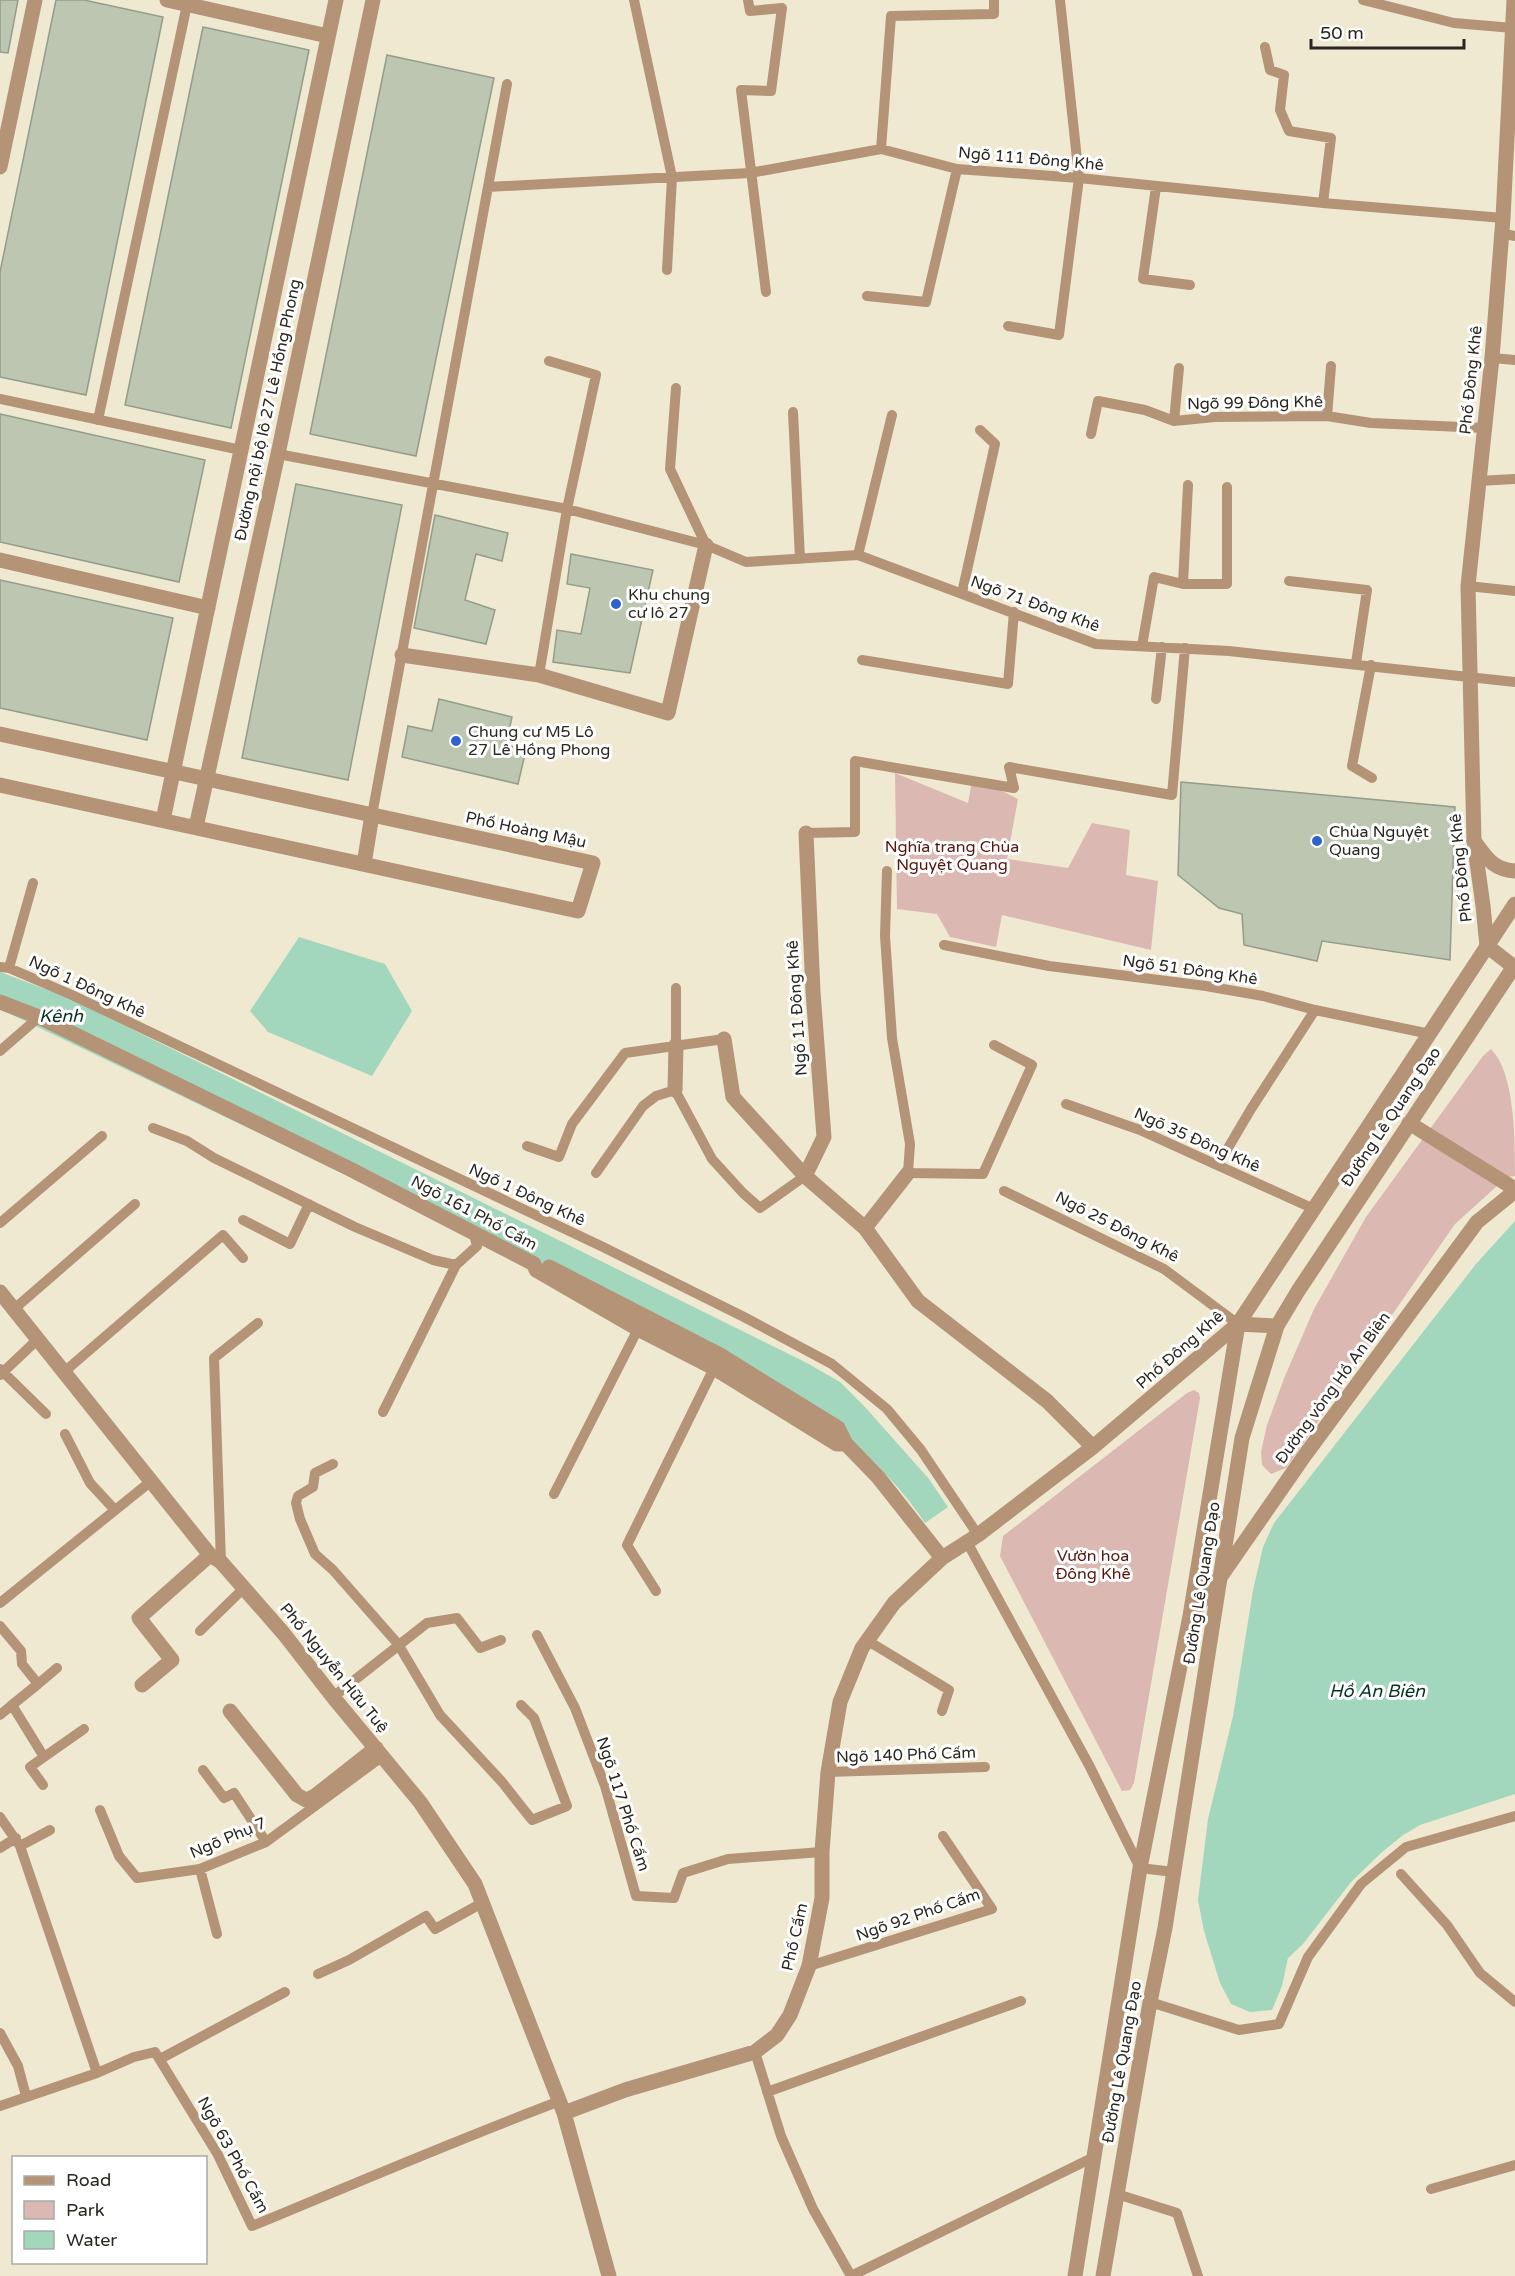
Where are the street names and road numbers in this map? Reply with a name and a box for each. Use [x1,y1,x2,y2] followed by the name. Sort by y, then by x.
[957,143,1105,175] street label: Ngõ 111 Đông Khê
[230,277,306,543] street label: Đường nội bộ lô 27 Lê Hồng Phong
[1455,325,1487,435] street label: Phố Đông Khê
[1187,392,1323,414] street label: Ngõ 99 Đông Khê
[968,571,1102,637] street label: Ngõ 71 Đông Khê
[464,807,588,853] street label: Phố Hoàng Mậu
[1445,813,1477,923] street label: Phố Đông Khê
[782,940,812,1076] street label: Ngõ 11 Đông Khê
[26,951,148,1023] street label: Ngõ 1 Đông Khê
[1121,951,1259,989] street label: Ngõ 51 Đông Khê
[1337,1043,1445,1191] street label: Đường Lê Quang Đạo
[1131,1103,1263,1177] street label: Ngõ 35 Đông Khê
[466,1159,588,1231] street label: Ngõ 1 Đông Khê
[407,1171,541,1255] street label: Ngõ 161 Phố Cấm
[1052,1187,1182,1267] street label: Ngõ 25 Đông Khê
[1132,1307,1228,1393] street label: Phố Đông Khê
[1271,1308,1395,1468] street label: Đường vòng Hồ An Biên
[1179,1500,1225,1666] street label: Đường Lê Quang Đạo
[275,1599,393,1737] street label: Phố Nguyễn Hữu Tuệ
[592,1734,654,1874] street label: Ngõ 117 Phố Cấm
[836,1743,976,1767] street label: Ngõ 140 Phố Cấm
[187,1813,269,1863] street label: Ngõ Phụ 7
[853,1884,983,1946] street label: Ngõ 92 Phố Cấm
[777,1901,813,1973] street label: Phố Cấm
[1098,1979,1146,2145] street label: Đường Lê Quang Đạo
[193,2093,273,2217] street label: Ngõ 63 Phố Cấm

